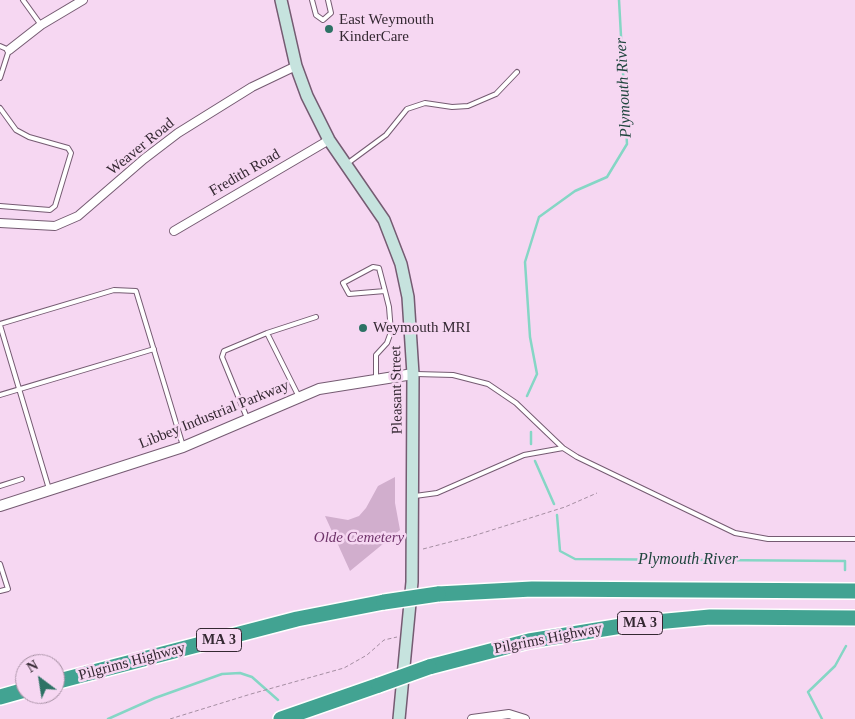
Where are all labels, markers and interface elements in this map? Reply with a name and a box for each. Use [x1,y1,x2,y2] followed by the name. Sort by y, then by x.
[339,11,434,46] place label: East Weymouth KinderCare
[323,23,335,35] marker: East Weymouth KinderCare
[612,38,636,138] water label: Plymouth River
[104,115,178,179] street label: Weaver Road
[206,146,284,200] street label: Fredith Road
[373,319,471,337] place label: Weymouth MRI
[357,322,369,334] marker: Weymouth MRI
[387,345,407,435] street label: Pleasant Street
[136,377,292,453] street label: Libbey Industrial Parkway
[314,529,404,547] park label: Olde Cemetery
[638,550,738,570] water label: Plymouth River
[618,612,662,634] road number: MA 3
[492,620,604,658] street label: Pilgrims Highway
[196,628,242,652] road number: MA 3
[77,639,187,685] street label: Pilgrims Highway
[15,654,65,704] north arrow
[24,658,41,676] text: N

